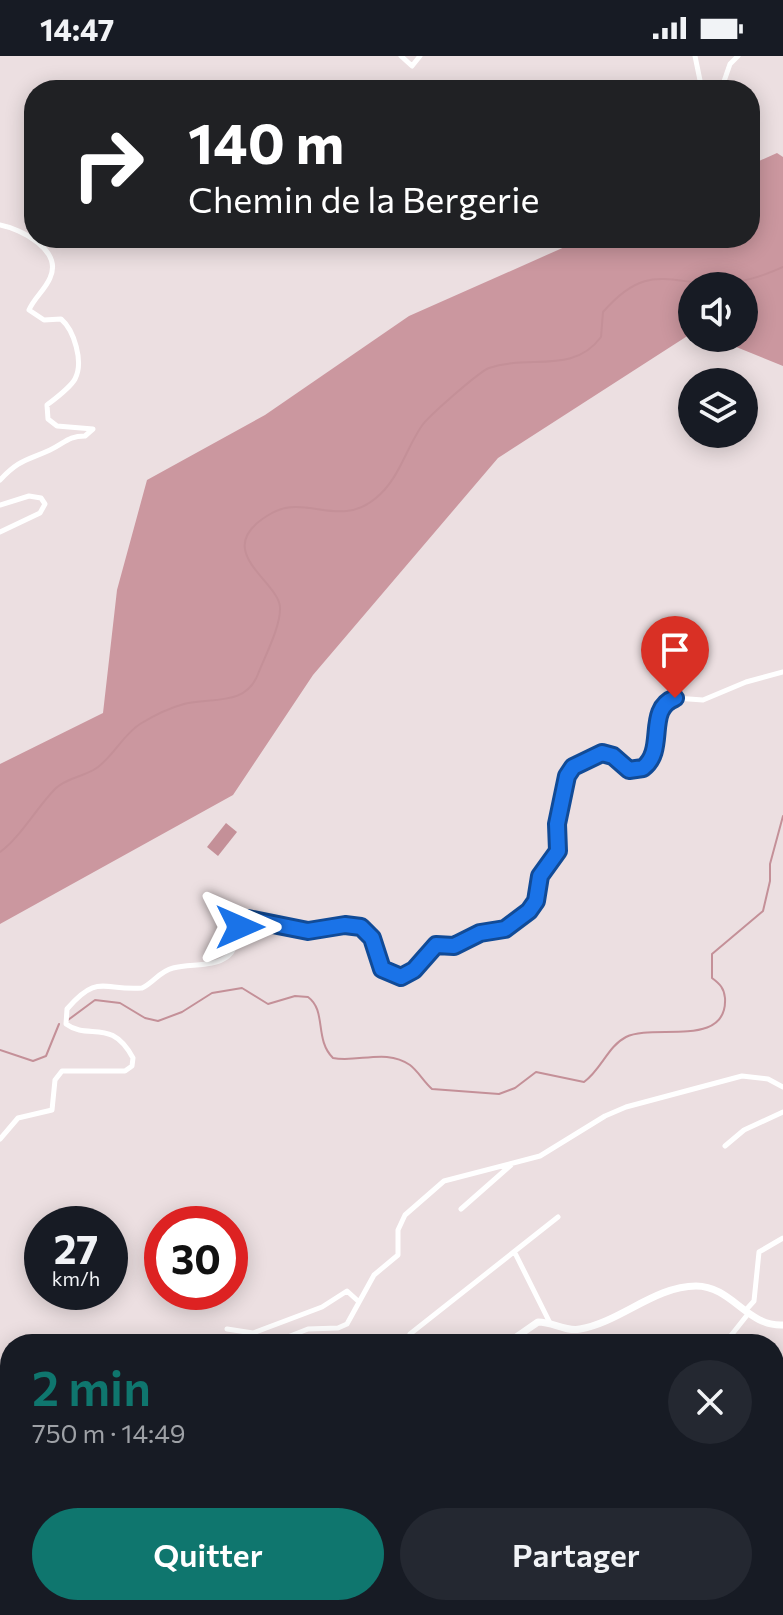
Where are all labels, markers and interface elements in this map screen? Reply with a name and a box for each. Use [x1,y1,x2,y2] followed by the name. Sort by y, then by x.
[40,10,114,47] text: 14:47
[188,107,344,176] text: 140 m
[56,112,160,216] icon: right
[188,176,539,220] text: Chemin de la Bergerie
[678,272,758,448] map controls
[678,272,758,352] button: sound
[678,368,758,448] button: layers
[641,616,709,698] pin
[653,628,697,672] icon: arrive
[198,885,282,969] position arrow
[144,1206,248,1310] speed limit sign: 30
[54,1223,98,1272] text: 27
[52,1266,100,1290] text: km/h
[32,1357,151,1416] text: 2 min
[668,1360,752,1444] button: close
[32,1417,186,1448] text: 750 m · 14:49
[32,1508,384,1600] button: Quitter
[400,1508,752,1600] button: Partager

